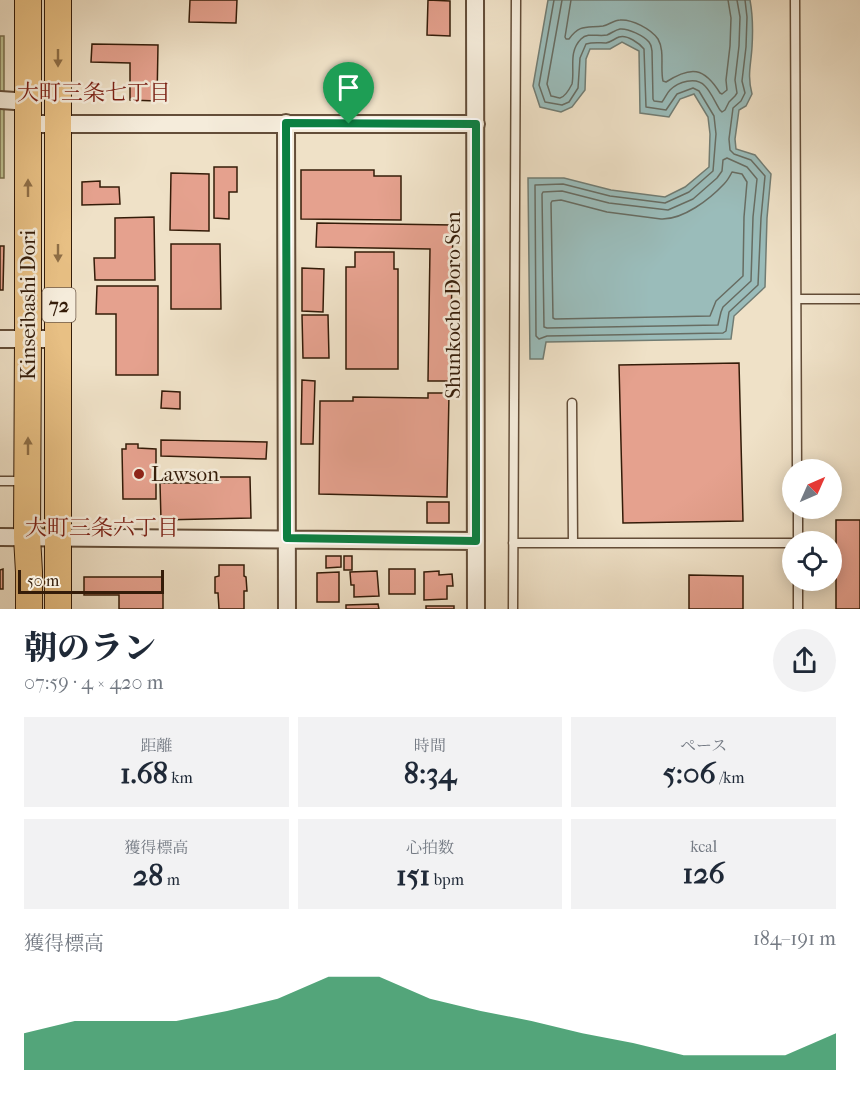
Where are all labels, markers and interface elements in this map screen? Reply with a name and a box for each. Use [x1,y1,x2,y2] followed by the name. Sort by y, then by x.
[53,49,63,68] one-way arrow
[323,62,374,124] pin
[332,71,365,104] icon: arrive
[17,80,171,106] district label: 大町三条七丁目
[23,178,33,197] one-way arrow
[441,211,465,399] street label: Shunkocho Doro Sen
[16,230,40,380] street label: Kinseibashi Dori
[54,244,63,263] one-way arrow
[42,288,76,322] road number: 72
[23,436,33,455] one-way arrow
[782,459,842,519] north arrow
[782,459,842,591] map controls
[151,462,219,486] place label: Lawson
[132,467,146,481] marker: Lawson
[25,515,179,541] district label: 大町三条六丁目
[782,531,842,591] button: locate
[18,567,164,594] scale bar
[27,571,59,590] text: 50 m
[24,629,156,668] text: 朝のラン
[773,629,836,692] button: share
[24,671,163,694] text: 07:59 · 4 × 420 m
[140,736,172,755] text: 距離
[414,736,446,755] text: 時間
[680,736,727,755] text: ペース
[120,756,168,791] text: 1.68
[404,756,456,791] text: 8:34
[663,756,716,791] text: 5:06
[168,768,193,787] text: km
[716,768,745,787] text: /km
[690,837,717,856] text: kcal
[124,838,188,857] text: 獲得標高
[406,838,454,857] text: 心拍数
[682,856,725,891] text: 126
[133,858,163,893] text: 28
[396,858,430,893] text: 151
[163,870,180,889] text: m
[430,870,464,889] text: bpm
[753,927,836,950] text: 184–191 m
[24,932,104,955] text: 獲得標高

